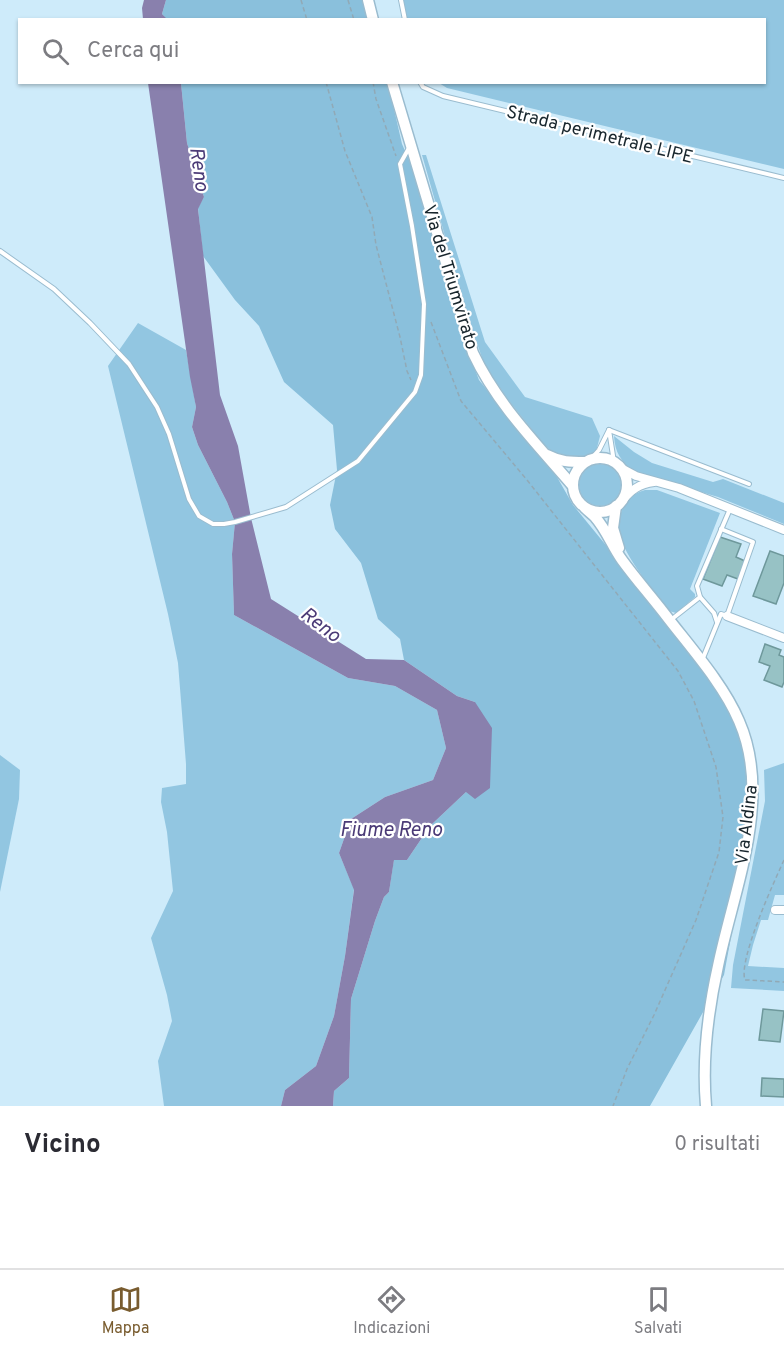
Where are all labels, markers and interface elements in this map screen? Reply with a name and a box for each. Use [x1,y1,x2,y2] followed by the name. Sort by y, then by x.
[18,18,766,84] search box
[39,35,72,68] icon: search
[87,38,179,65] text: Cerca qui
[504,101,695,170] street label: Strada perimetrale LIPE
[182,146,214,193] water label: Reno
[417,202,483,353] street label: Via del Triumvirato
[294,602,346,650] water label: Reno
[731,784,764,867] street label: Via Aldina
[340,818,443,844] water label: Fiume Reno
[24,1129,101,1162] text: Vicino
[674,1132,760,1158] text: 0 risultati
[102,1283,150,1339] tab: Mappa
[353,1283,430,1339] tab: Indicazioni
[634,1283,682,1339] tab: Salvati

